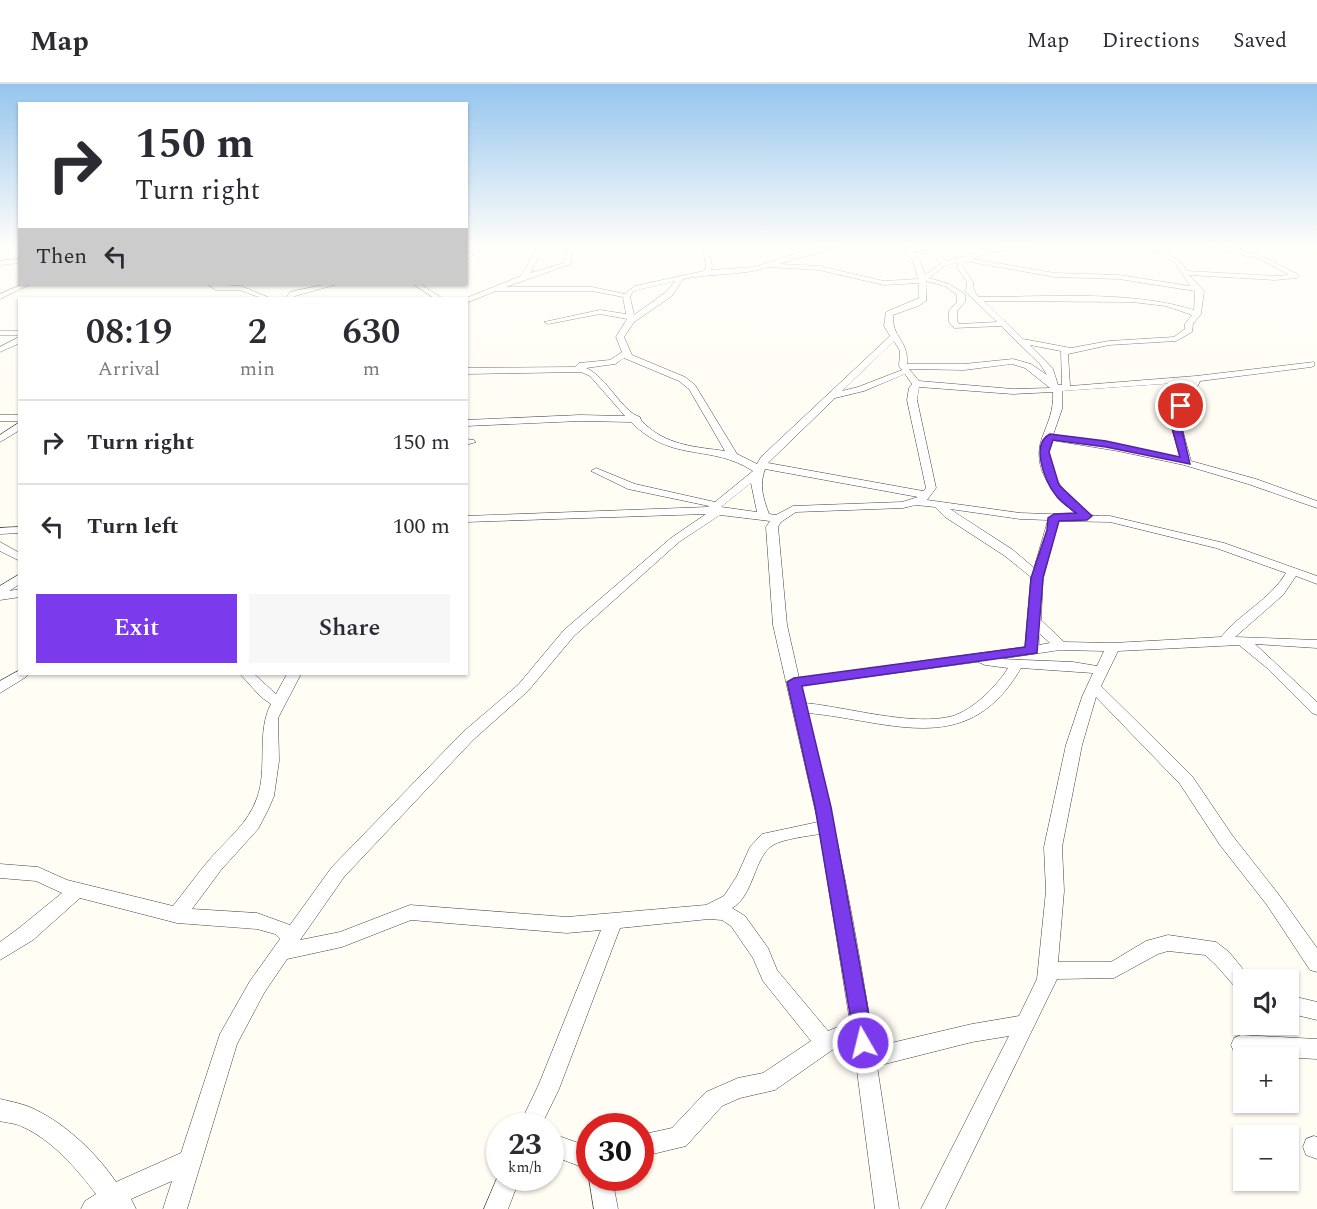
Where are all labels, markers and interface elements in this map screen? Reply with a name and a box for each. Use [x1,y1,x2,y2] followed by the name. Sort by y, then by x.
[30,20,89,63] text: Map
[1027,25,1069,57] text: Map
[1102,25,1200,57] text: Directions
[1233,25,1287,57] text: Saved
[135,113,254,176] text: 150 m
[36,126,114,204] icon: right
[135,170,260,212] text: Turn right
[36,240,87,273] text: Then
[99,240,132,273] icon: left
[86,305,172,360] text: 08:19
[248,305,267,360] text: 2
[342,305,400,360] text: 630
[98,354,160,384] text: Arrival
[240,354,275,384] text: min
[363,354,380,384] text: m
[1155,380,1206,431] pin
[1164,389,1197,422] icon: arrive
[36,426,69,459] icon: right
[87,426,194,459] text: Turn right
[393,426,450,459] text: 150 m
[36,510,69,543] icon: left
[87,510,179,543] text: Turn left
[393,510,450,543] text: 100 m
[36,594,237,663] button: Exit
[249,594,450,663] button: Share
[1233,969,1299,1191] map controls
[1233,969,1299,1035] button: sound
[831,1011,895,1075] position arrow
[1233,1047,1299,1113] button: +
[576,1113,654,1191] speed limit sign: 30
[508,1122,542,1168] text: 23
[1233,1125,1299,1191] button: −
[508,1156,542,1179] text: km/h

